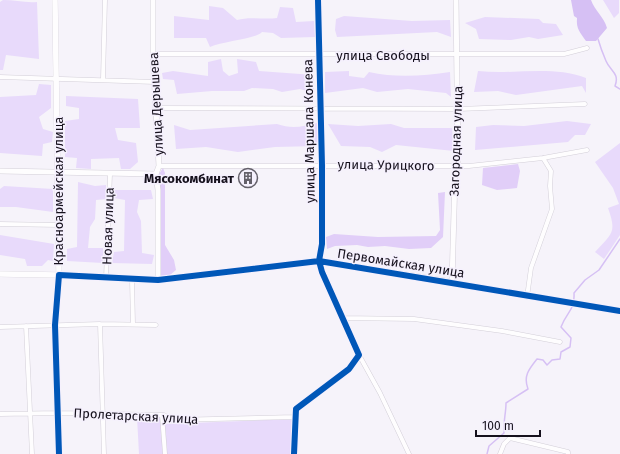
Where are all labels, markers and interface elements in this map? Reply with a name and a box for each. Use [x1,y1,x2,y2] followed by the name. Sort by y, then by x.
[336,48,430,63] street label: улица Свободы
[146,52,166,156] street label: улица Дерышева
[300,59,318,203] street label: улица Маршала Конева
[447,85,465,197] street label: Загородная улица
[51,117,66,265] street label: Красноармейская улица
[337,157,435,173] street label: улица Урицкого
[237,167,259,189] building icon: Мясокомбинат
[144,171,235,186] place label: Мясокомбинат
[99,187,117,265] street label: Новая улица
[336,246,466,280] street label: Первомайская улица
[73,405,199,427] street label: Пролетарская улица
[476,412,540,438] scale bar
[482,419,514,433] text: 100 m

